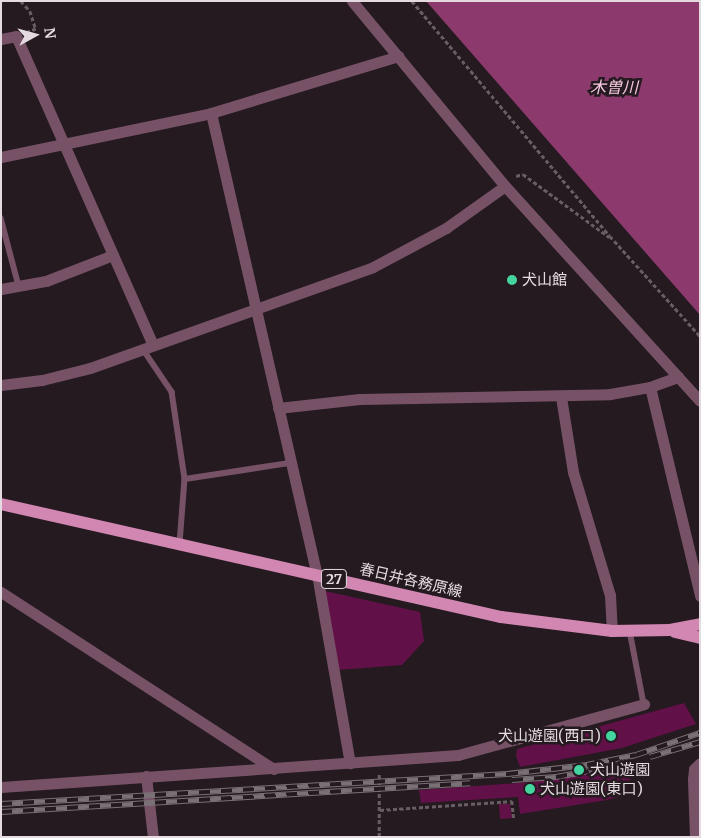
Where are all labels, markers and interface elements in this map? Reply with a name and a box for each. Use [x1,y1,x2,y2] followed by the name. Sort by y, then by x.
[10,10,60,60] north arrow
[40,27,59,40] text: N
[590,77,638,97] water label: 木曽川
[522,271,567,289] place label: 犬山館
[506,274,518,286] marker: 犬山館
[358,559,464,601] street label: 春日井各務原線
[320,568,348,590] road number: 27
[498,727,601,745] place label: 犬山遊園(西口)
[605,730,617,742] marker: 犬山遊園(西口)
[590,761,650,779] place label: 犬山遊園
[572,763,586,777] marker: 犬山遊園
[540,780,643,798] place label: 犬山遊園(東口)
[524,783,536,795] marker: 犬山遊園(東口)

